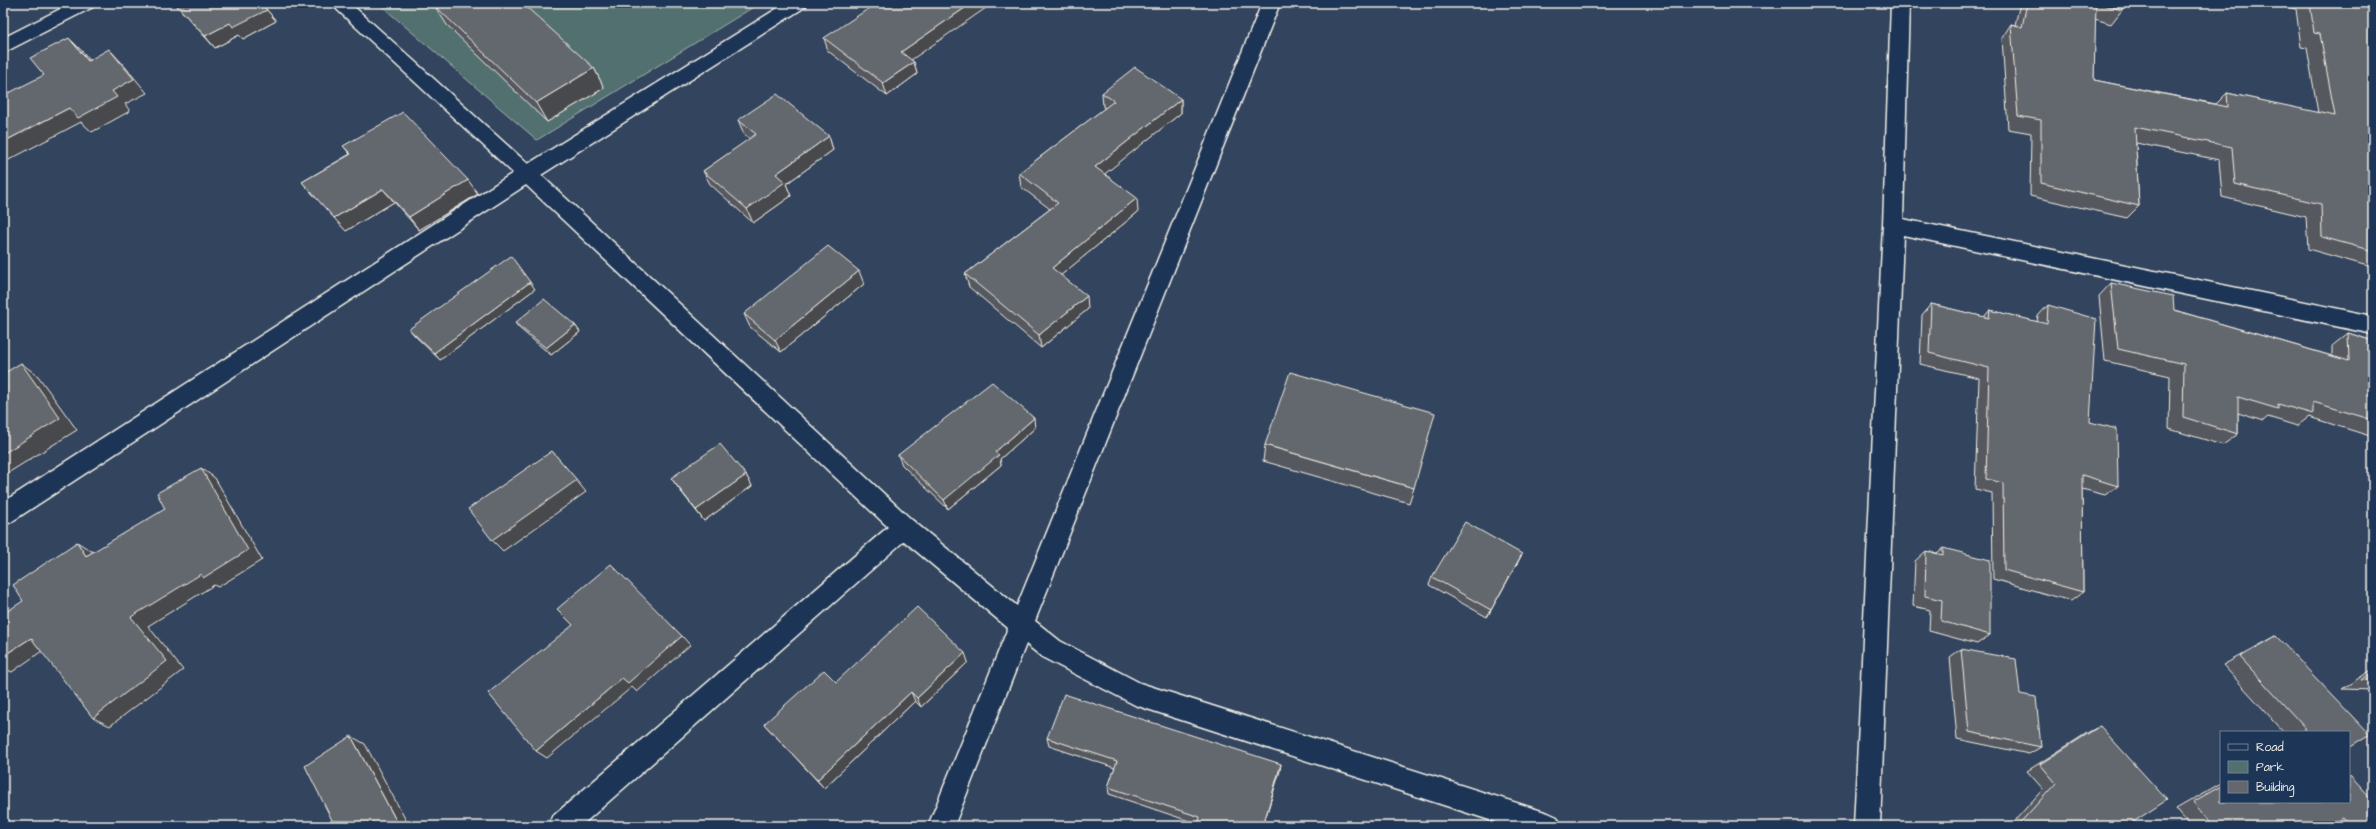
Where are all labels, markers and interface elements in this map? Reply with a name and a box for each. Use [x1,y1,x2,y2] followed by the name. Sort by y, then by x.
[2220,731,2350,803] legend
[2256,739,2284,756] text: Road
[2256,759,2284,776] text: Park
[2256,779,2294,797] text: Building

